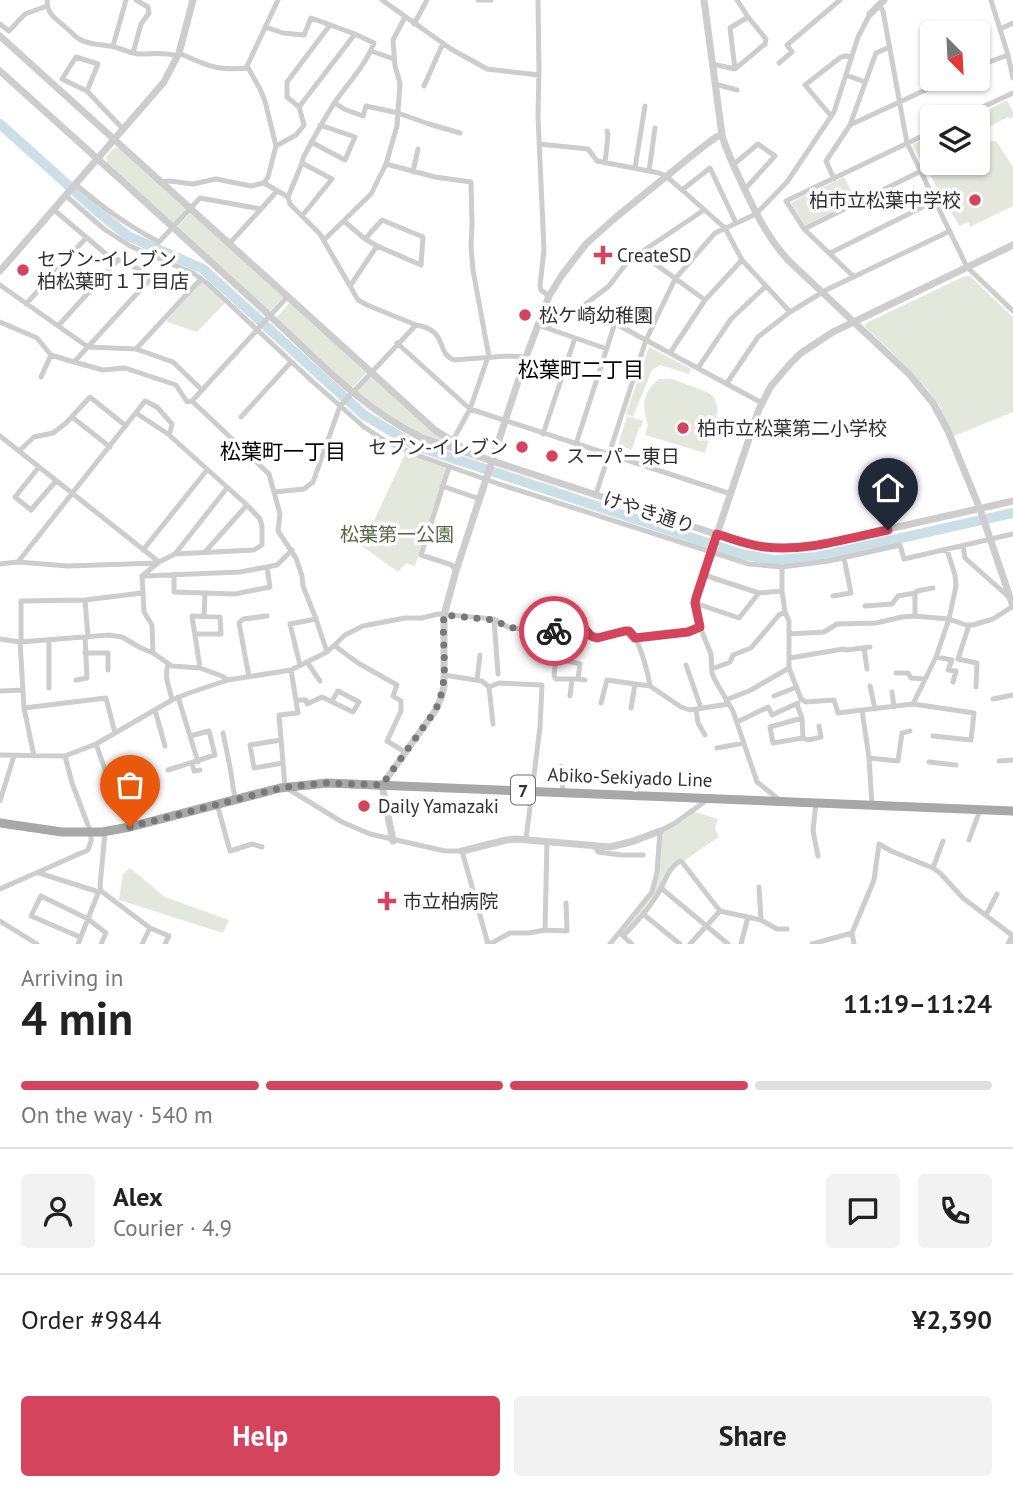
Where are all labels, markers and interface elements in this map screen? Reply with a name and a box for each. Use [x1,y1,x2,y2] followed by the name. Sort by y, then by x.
[920,21,990,91] north arrow
[920,21,990,175] map controls
[920,105,990,175] button: layers
[809,188,961,212] place label: 柏市立松葉中学校
[967,192,983,208] marker: 柏市立松葉中学校
[617,243,691,267] place label: CreateSD
[37,247,189,293] place label: セブン-イレブン 柏松葉町１丁目店
[595,247,611,263] marker: CreateSD
[15,262,31,278] marker: セブン-イレブン 柏松葉町１丁目店
[539,303,653,327] place label: 松ケ崎幼稚園
[517,307,533,323] marker: 松ケ崎幼稚園
[518,356,644,383] district label: 松葉町二丁目
[697,416,887,440] place label: 柏市立松葉第二小学校
[675,420,691,436] marker: 柏市立松葉第二小学校
[368,435,508,459] place label: セブン-イレブン
[220,438,346,465] district label: 松葉町一丁目
[514,439,530,455] marker: セブン-イレブン
[566,444,680,468] place label: スーパー東日
[544,448,560,464] marker: スーパー東日
[858,458,918,530] pin
[869,469,907,507] icon: home
[600,486,698,538] street label: けやき通り
[340,522,454,546] park label: 松葉第一公園
[519,596,589,666] courier
[535,612,573,650] icon: bike
[100,755,160,827] pin
[547,762,713,792] street label: Abiko-Sekiyado Line
[111,766,149,804] icon: bag
[511,776,535,804] road number: 7
[378,794,499,818] place label: Daily Yamazaki
[356,798,372,814] marker: Daily Yamazaki
[403,889,498,913] place label: 市立柏病院
[377,891,397,911] marker: 市立柏病院
[21,963,123,992] text: Arriving in
[843,987,992,1020] text: 11:19–11:24
[21,988,133,1048] text: 4 min
[21,1100,213,1129] text: On the way · 540 m
[21,1174,95,1248] button: person
[826,1174,900,1248] button: chat
[918,1174,992,1248] button: phone
[113,1180,163,1213] text: Alex
[113,1213,232,1242] text: Courier · 4.9
[21,1303,161,1336] text: Order #9844
[912,1303,992,1336] text: ¥2,390
[21,1396,500,1476] button: Help
[514,1396,992,1476] button: Share

